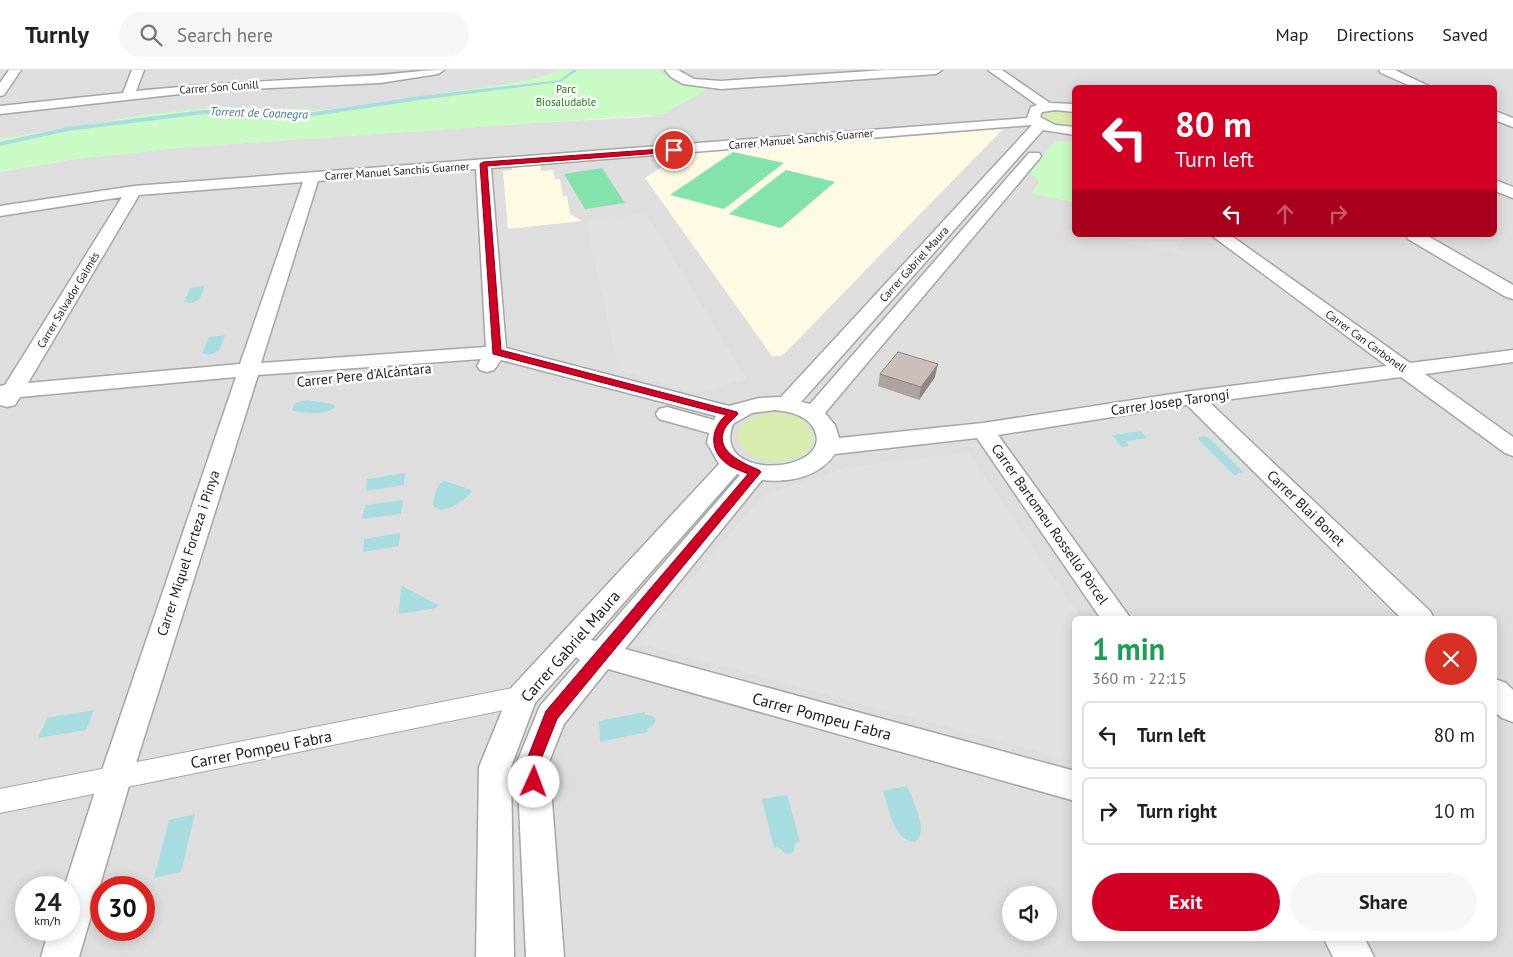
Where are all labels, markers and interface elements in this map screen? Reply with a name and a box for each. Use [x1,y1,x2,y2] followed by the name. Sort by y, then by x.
[119,12,469,57] search box
[25,19,89,50] text: Turnly
[137,21,165,49] icon: search
[177,23,273,47] text: Search here
[1276,23,1308,46] text: Map
[1336,23,1414,46] text: Directions
[1442,23,1488,46] text: Saved
[179,77,260,97] street label: Carrer Son Cunill
[536,82,597,109] park label: Parc Biosaludable
[1175,101,1252,147] text: 80 m
[210,103,308,122] water label: Torrent de Coanegra
[1092,105,1157,170] icon: left
[728,126,874,152] street label: Carrer Manuel Sanchís Guarner
[653,129,695,171] pin
[660,136,688,164] icon: arrive
[1175,145,1254,173] text: Turn left
[324,159,470,183] street label: Carrer Manuel Sanchís Guarner
[1218,200,1246,228] icon: left
[1271,200,1299,228] icon: ahead
[1324,200,1352,228] icon: right
[876,223,952,305] street label: Carrer Gabriel Maura
[34,249,102,351] street label: Carrer Salvador Galmés
[1323,307,1410,376] street label: Carrer Can Carbonell
[296,359,432,391] street label: Carrer Pere d'Alcàntara
[1109,385,1231,419] street label: Carrer Josep Tarongí
[987,440,1113,608] street label: Carrer Bartomeu Rosselló Pòrcel
[1263,466,1349,550] street label: Carrer Blai Bonet
[153,468,223,638] street label: Carrer Miquel Forteza i Pinya
[516,586,624,706] street label: Carrer Gabriel Maura
[1092,629,1165,668] text: 1 min
[1425,633,1477,685] button: close
[1092,668,1187,688] text: 360 m · 22:15
[750,688,894,744] street label: Carrer Pompeu Fabra
[1094,721,1122,749] icon: left
[1137,723,1206,747] text: Turn left
[1434,723,1475,747] text: 80 m
[189,726,333,772] street label: Carrer Pompeu Fabra
[507,755,559,807] position arrow
[1094,797,1122,825] icon: right
[1137,799,1217,823] text: Turn right
[1434,799,1475,823] text: 10 m
[1092,873,1280,931] button: Exit
[1290,873,1477,931] button: Share
[90,876,155,941] speed limit sign: 30
[33,886,62,918] text: 24
[1002,886,1057,941] map controls
[1002,886,1057,941] button: sound
[34,913,61,928] text: km/h

